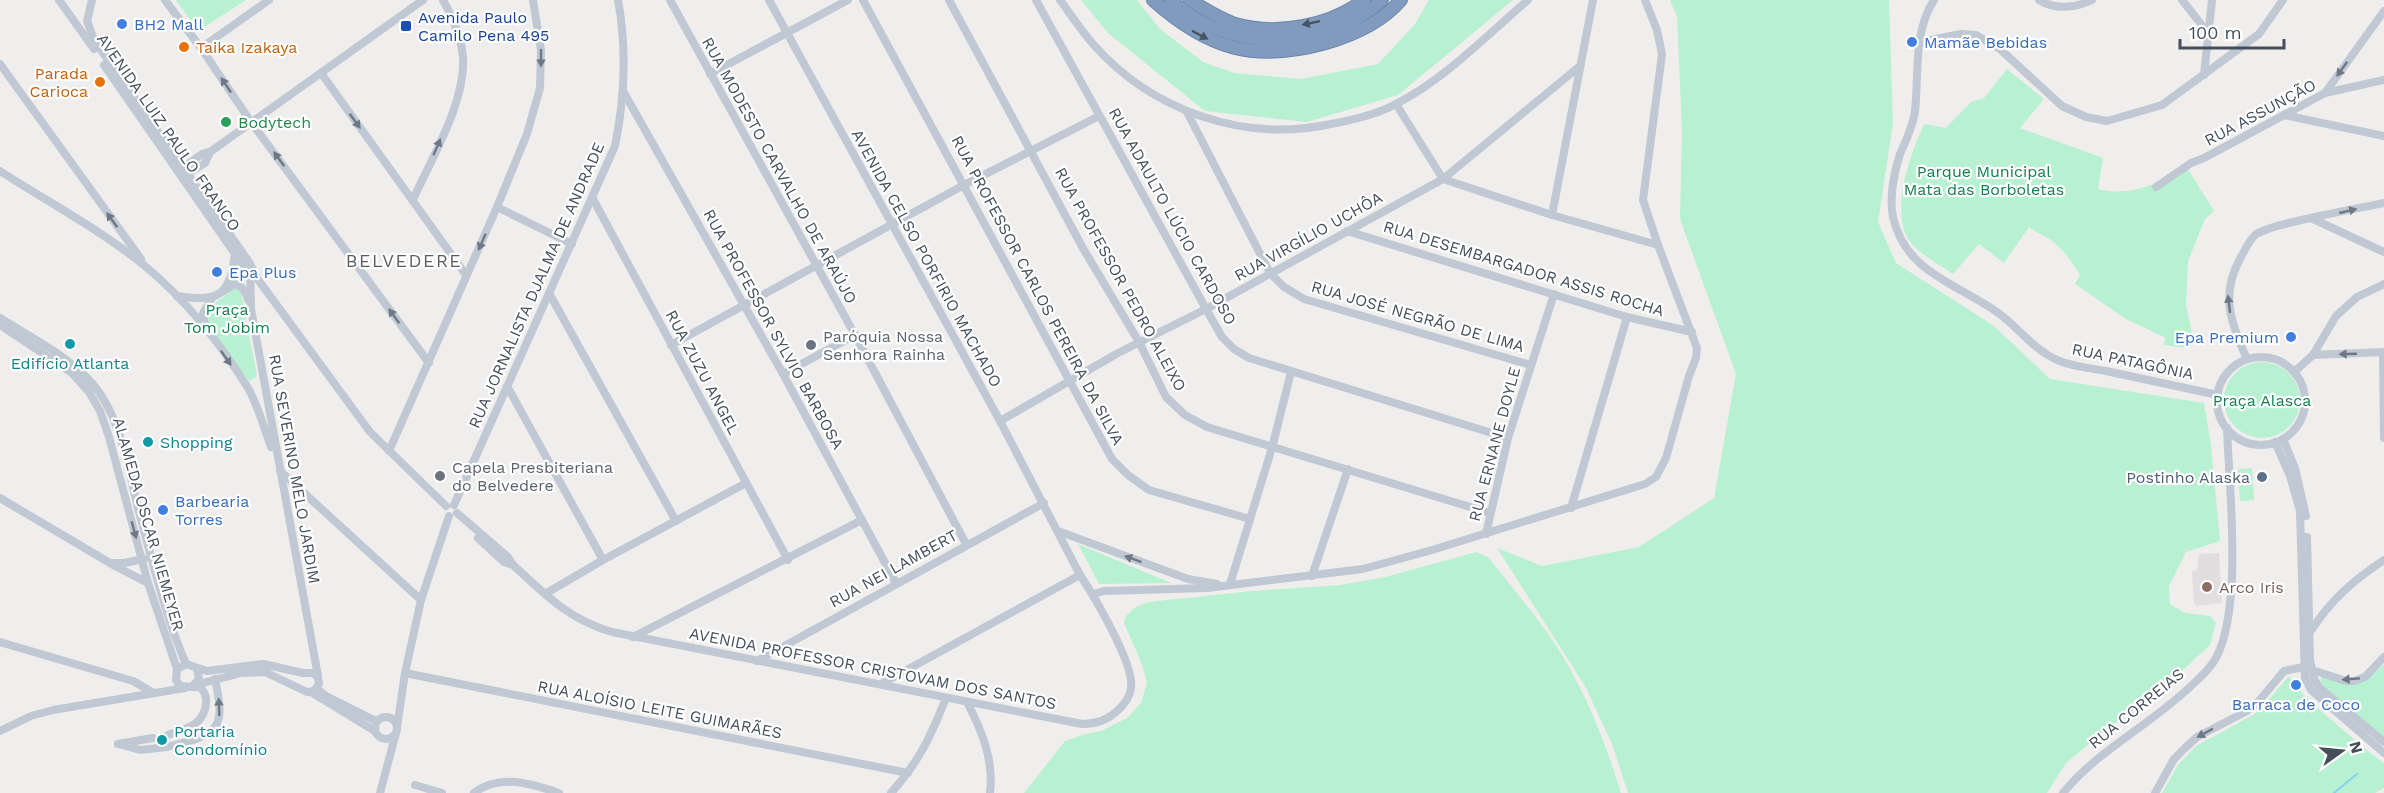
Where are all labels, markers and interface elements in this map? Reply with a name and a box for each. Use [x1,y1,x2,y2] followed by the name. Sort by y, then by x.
[418,8,549,45] place label: Avenida Paulo Camilo Pena 495
[2180,12,2284,50] scale bar
[134,15,203,34] place label: BH2 Mall
[115,17,129,31] marker: BH2 Mall
[399,19,413,33] marker: Avenida Paulo Camilo Pena 495
[1302,19,1321,29] one-way arrow
[2189,22,2242,43] text: 100 m
[93,30,244,235] street label: AVENIDA LUIZ PAULO FRANCO
[1192,30,1209,40] one-way arrow
[1924,33,2047,52] place label: Mamãe Bebidas
[698,34,861,307] street label: RUA MODESTO CARVALHO DE ARAÚJO
[1905,35,1919,49] marker: Mamãe Bebidas
[196,38,297,57] place label: Taika Izakaya
[177,40,191,54] marker: Taika Izakaya
[536,48,546,67] one-way arrow
[2336,61,2348,77] one-way arrow
[30,64,88,101] place label: Parada Carioca
[93,75,107,89] marker: Parada Carioca
[2201,75,2319,150] street label: RUA ASSUNÇÃO
[220,77,232,93] one-way arrow
[1105,104,1240,328] street label: RUA ADAULTO LÚCIO CARDOSO
[349,112,361,128] one-way arrow
[238,113,311,132] place label: Bodytech
[219,115,233,129] marker: Bodytech
[847,126,1006,391] street label: AVENIDA CELSO PORFIRIO MACHADO
[948,132,1128,449] street label: RUA PROFESSOR CARLOS PEREIRA DA SILVA
[432,139,441,156] one-way arrow
[465,139,608,431] street label: RUA JORNALISTA DJALMA DE ANDRADE
[273,151,285,167] one-way arrow
[1904,162,2064,199] park label: Parque Municipal Mata das Borboletas
[1051,164,1190,394] street label: RUA PROFESSOR PEDRO ALEIXO
[1231,188,1386,285] street label: RUA VIRGÍLIO UCHÔA
[699,206,848,453] street label: RUA PROFESSOR SYLVIO BARBOSA
[2339,206,2358,215] one-way arrow
[106,212,118,228] one-way arrow
[1381,217,1667,320] street label: RUA DESEMBARGADOR ASSIS ROCHA
[477,233,486,250] one-way arrow
[346,250,462,271] district label: BELVEDERE
[229,263,296,282] place label: Epa Plus
[210,265,224,279] marker: Epa Plus
[1309,277,1527,356] street label: RUA JOSÉ NEGRÃO DE LIMA
[2225,294,2234,313] one-way arrow
[184,300,270,337] park label: Praça Tom Jobim
[662,307,744,438] street label: RUA ZUZU ANGEL
[388,309,400,325] one-way arrow
[823,327,945,364] place label: Paróquia Nossa Senhora Rainha
[2175,328,2279,347] place label: Epa Premium
[2284,330,2298,344] marker: Epa Premium
[63,337,77,351] marker: Edifício Atlanta
[804,338,818,352] marker: Paróquia Nossa Senhora Rainha
[2070,339,2196,384] street label: RUA PATAGÔNIA
[220,349,232,365] one-way arrow
[2339,349,2358,358] one-way arrow
[265,353,324,585] street label: RUA SEVERINO MELO JARDIM
[11,354,129,373] place label: Edifício Atlanta
[1465,365,1524,524] street label: RUA ERNANE DOYLE
[2213,391,2311,410] park label: Praça Alasca
[109,415,188,633] street label: ALAMEDA OSCAR NIEMEYER
[160,433,233,452] place label: Shopping
[141,435,155,449] marker: Shopping
[452,458,613,495] place label: Capela Presbiteriana do Belvedere
[2126,468,2250,487] place label: Postinho Alaska
[433,469,447,483] marker: Capela Presbiteriana do Belvedere
[2255,470,2269,484] marker: Postinho Alaska
[175,492,249,529] place label: Barbearia Torres
[156,503,170,517] marker: Barbearia Torres
[129,521,139,540] one-way arrow
[826,525,961,612] street label: RUA NEI LAMBERT
[1124,554,1142,564] one-way arrow
[2219,578,2284,597] place label: Arco Iris
[2200,580,2214,594] marker: Arco Iris
[688,624,1058,713] street label: AVENIDA PROFESSOR CRISTOVAM DOS SANTOS
[2085,664,2188,753] street label: RUA CORREIAS
[2342,674,2361,684] one-way arrow
[536,676,784,743] street label: RUA ALOÍSIO LEITE GUIMARÃES
[2289,678,2303,692] marker: Barraca de Coco
[2232,695,2360,714] place label: Barraca de Coco
[214,697,224,716] one-way arrow
[2312,721,2372,781] north arrow
[174,722,267,759] place label: Portaria Condomínio
[2196,728,2213,738] one-way arrow
[155,733,169,747] marker: Portaria Condomínio
[2345,739,2367,755] text: N

